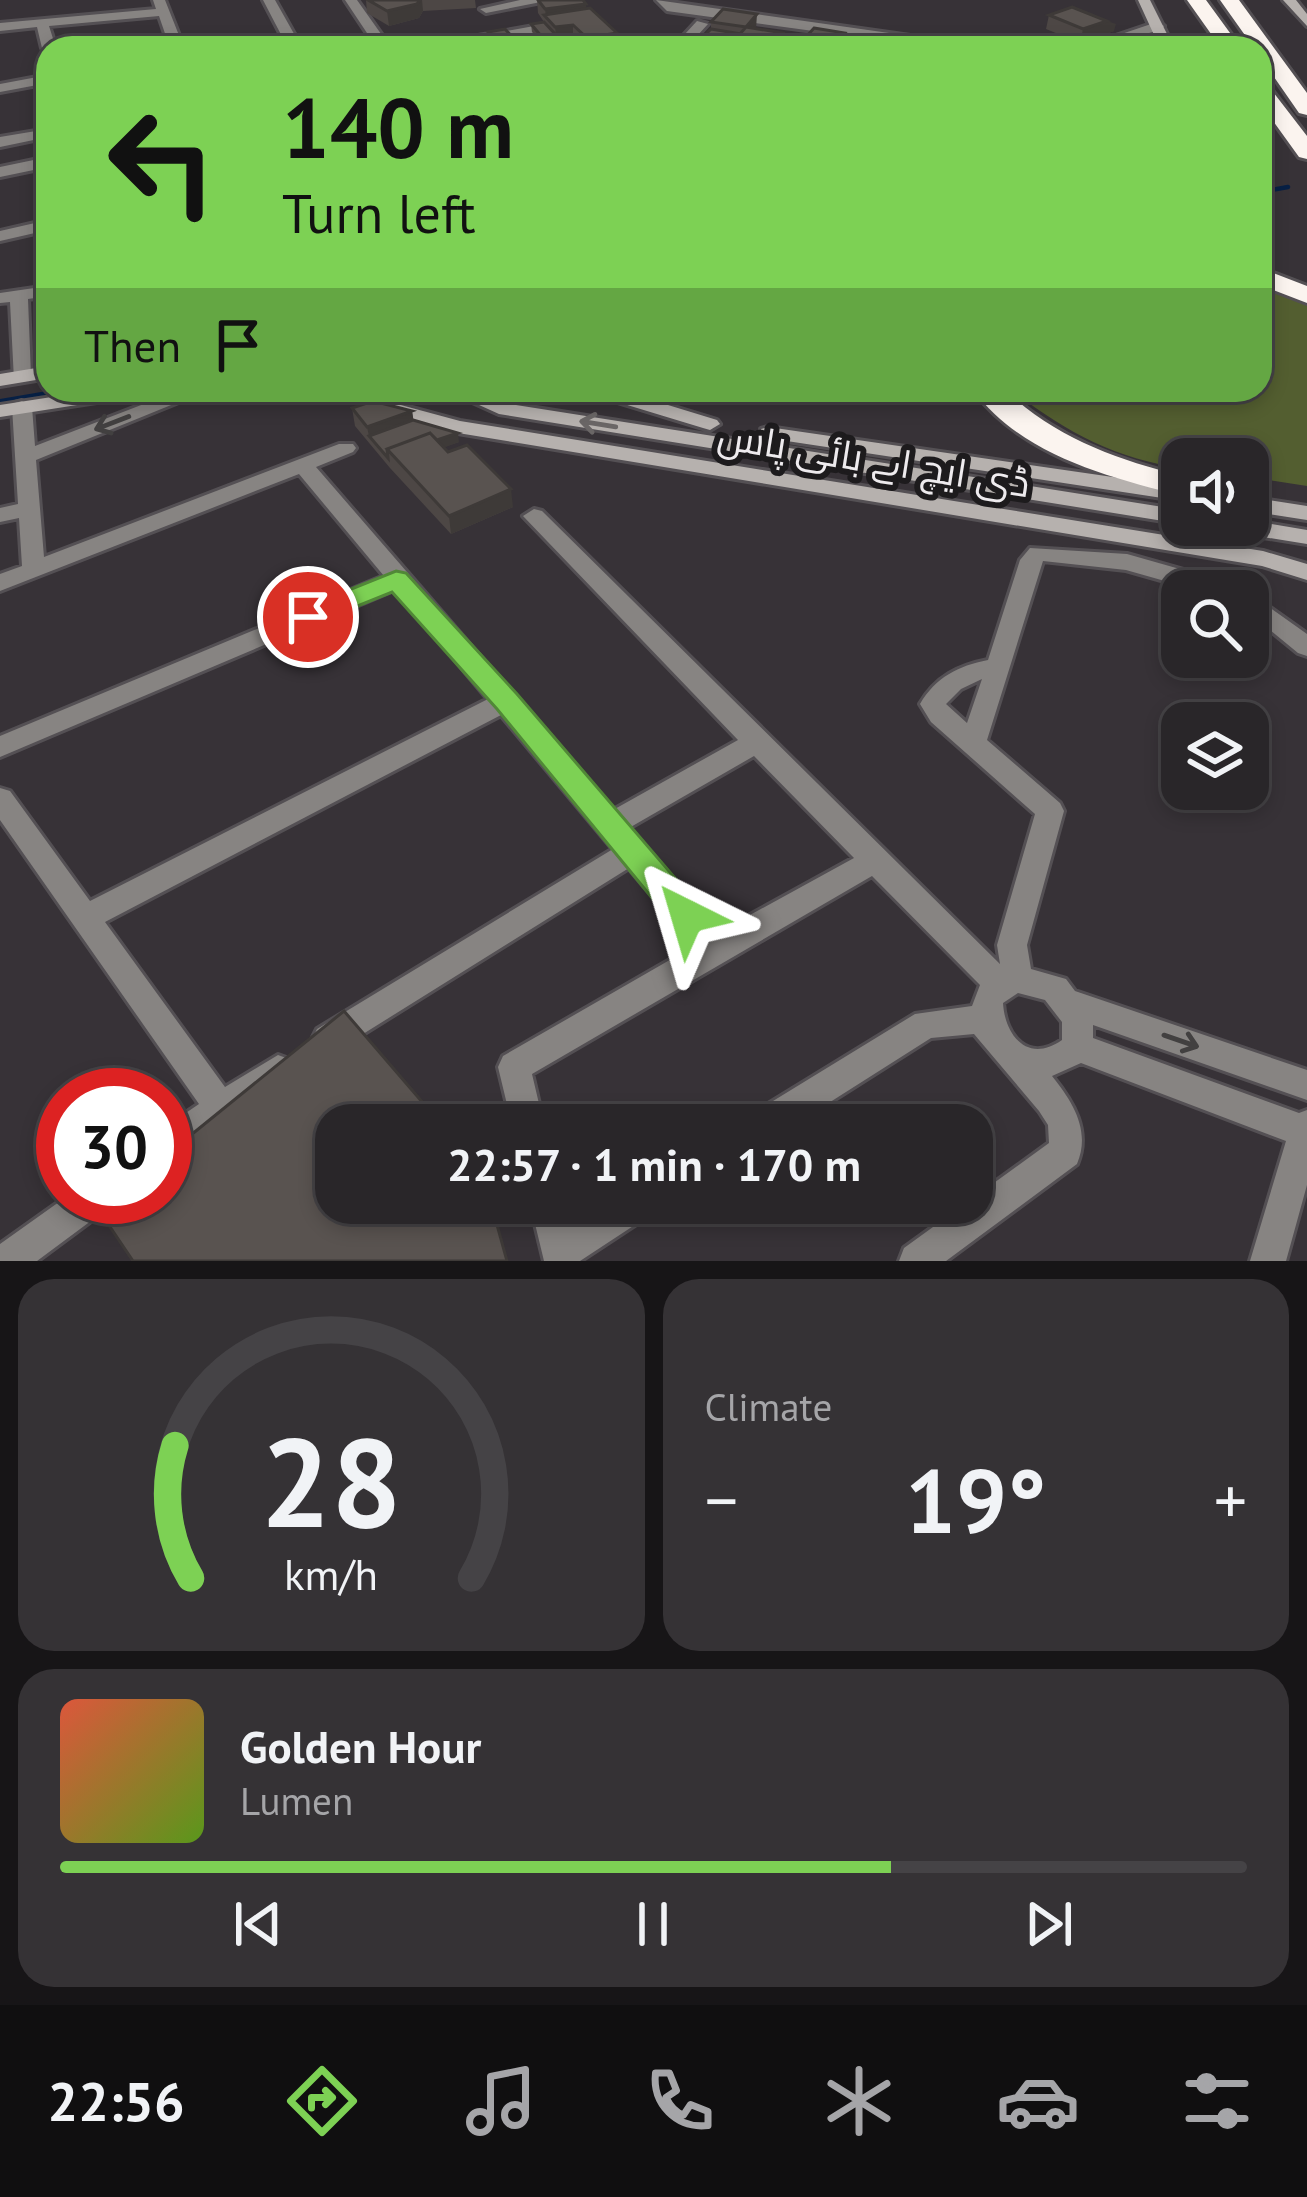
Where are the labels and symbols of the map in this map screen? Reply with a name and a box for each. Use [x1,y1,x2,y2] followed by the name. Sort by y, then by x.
[714,409,1034,510] street label: ڈی ایچ اے بائی پاس
[580,412,619,435] one-way arrow
[94,414,131,436] one-way arrow
[257,566,359,668] pin
[624,853,750,979] position arrow
[1162,1032,1199,1053] one-way arrow
[36,1068,192,1224] speed limit sign: 30

